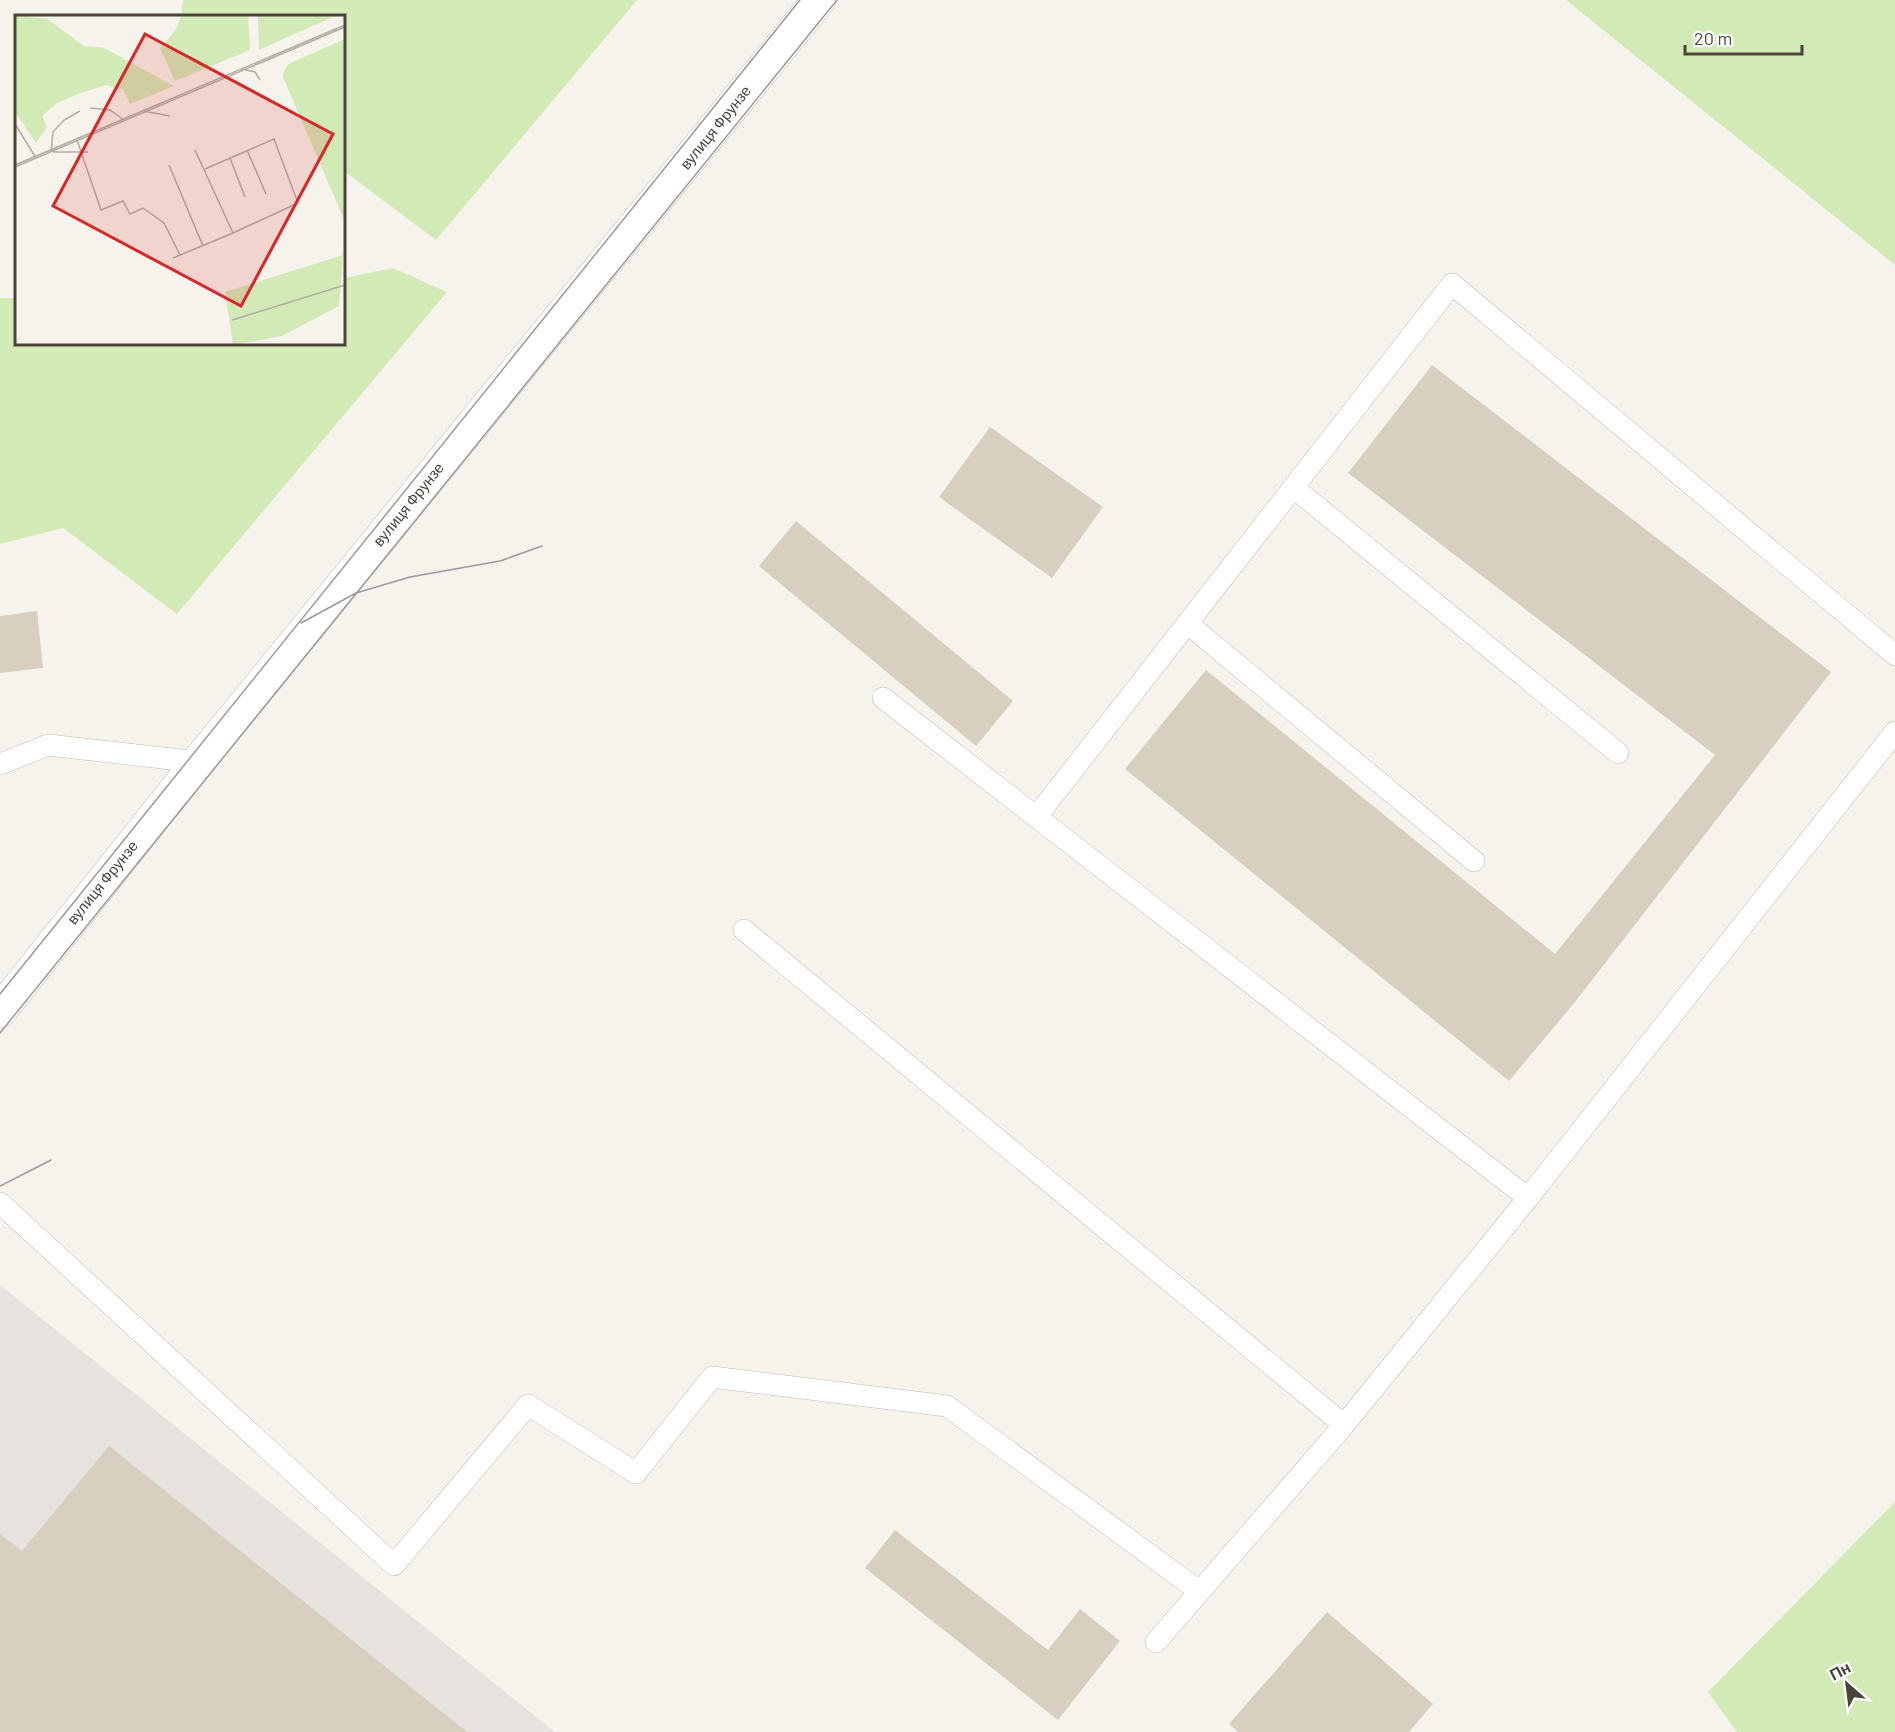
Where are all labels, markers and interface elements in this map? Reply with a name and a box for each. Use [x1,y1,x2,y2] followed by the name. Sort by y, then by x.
[15,15,345,345] inset map
[1685,18,1802,56] scale bar
[1694,27,1732,49] text: 20 m
[676,82,754,172] street label: вулиця Фрунзе
[369,459,447,549] street label: вулиця Фрунзе
[63,837,141,927] street label: вулиця Фрунзе
[1817,1654,1877,1714] north arrow
[1826,1657,1854,1684] text: Пн

